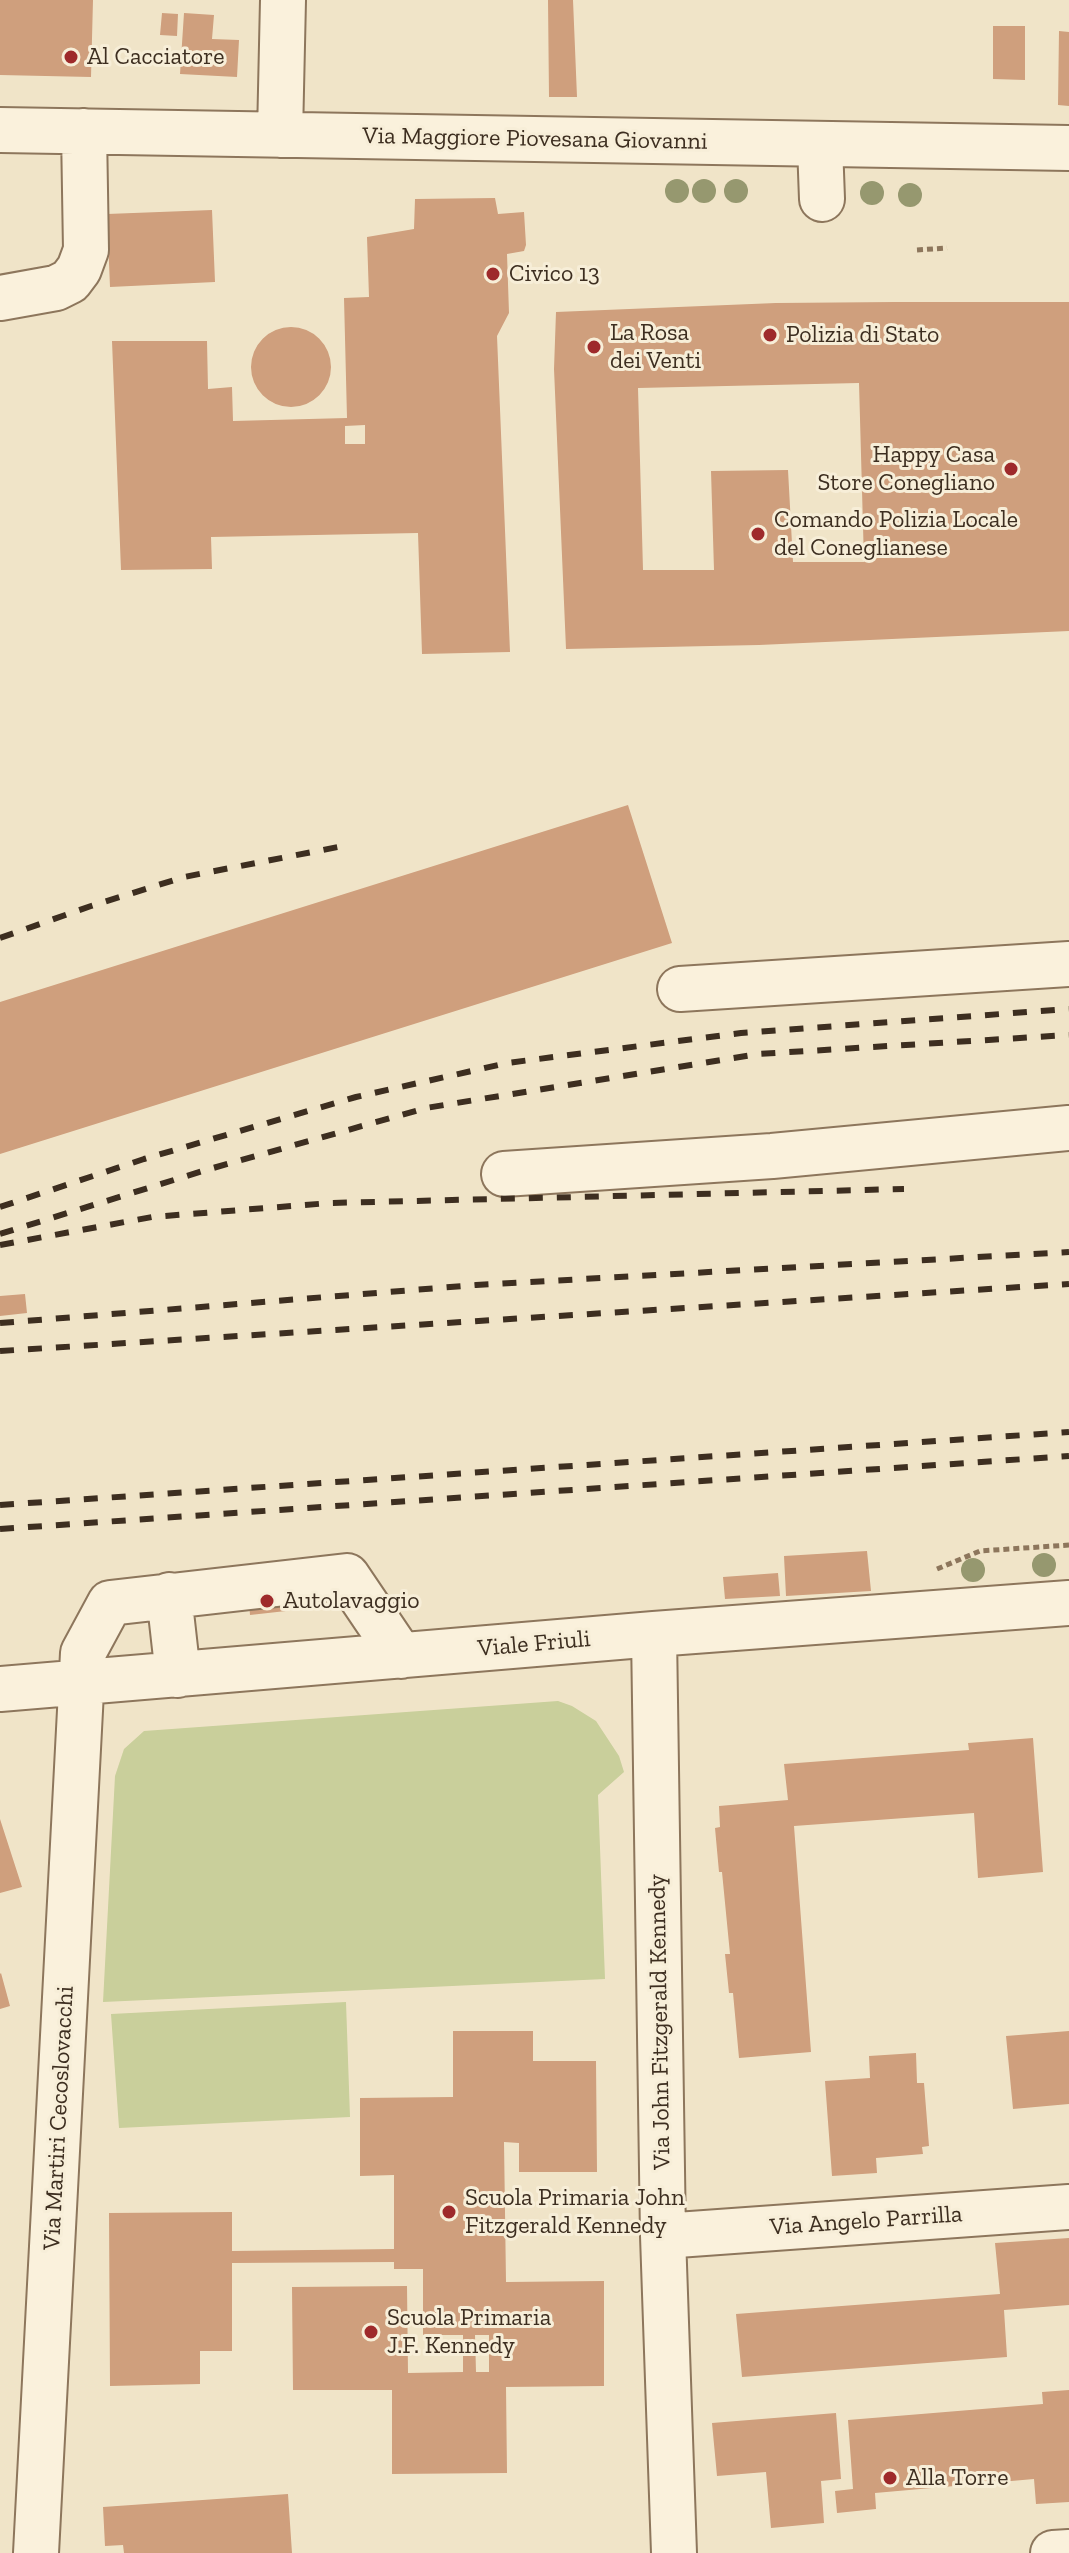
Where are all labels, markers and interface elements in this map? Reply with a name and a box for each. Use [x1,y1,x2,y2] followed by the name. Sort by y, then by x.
[87,43,225,71] place label: Al Cacciatore
[62,48,80,66] marker: Al Cacciatore
[362,122,708,156] street label: Via Maggiore Piovesana Giovanni
[509,260,600,288] place label: Civico 13
[484,265,502,283] marker: Civico 13
[610,319,701,375] place label: La Rosa dei Venti
[786,321,939,349] place label: Polizia di Stato
[761,326,779,344] marker: Polizia di Stato
[585,338,603,356] marker: La Rosa dei Venti
[817,441,995,497] place label: Happy Casa Store Conegliano
[1002,460,1020,478] marker: Happy Casa Store Conegliano
[774,506,1018,562] place label: Comando Polizia Locale del Coneglianese
[749,525,767,543] marker: Comando Polizia Locale del Coneglianese
[283,1587,419,1615] place label: Autolavaggio
[258,1592,276,1610] marker: Autolavaggio
[476,1625,592,1663] street label: Viale Friuli
[643,1874,677,2170] street label: Via John Fitzgerald Kennedy
[38,1985,80,2251] street label: Via Martiri Cecoslovacchi
[465,2184,685,2240] place label: Scuola Primaria John Fitzgerald Kennedy
[769,2200,963,2242] street label: Via Angelo Parrilla
[440,2203,458,2221] marker: Scuola Primaria John Fitzgerald Kennedy
[387,2304,551,2360] place label: Scuola Primaria J.F. Kennedy
[362,2323,380,2341] marker: Scuola Primaria J.F. Kennedy
[906,2464,1008,2492] place label: Alla Torre
[881,2469,899,2487] marker: Alla Torre

